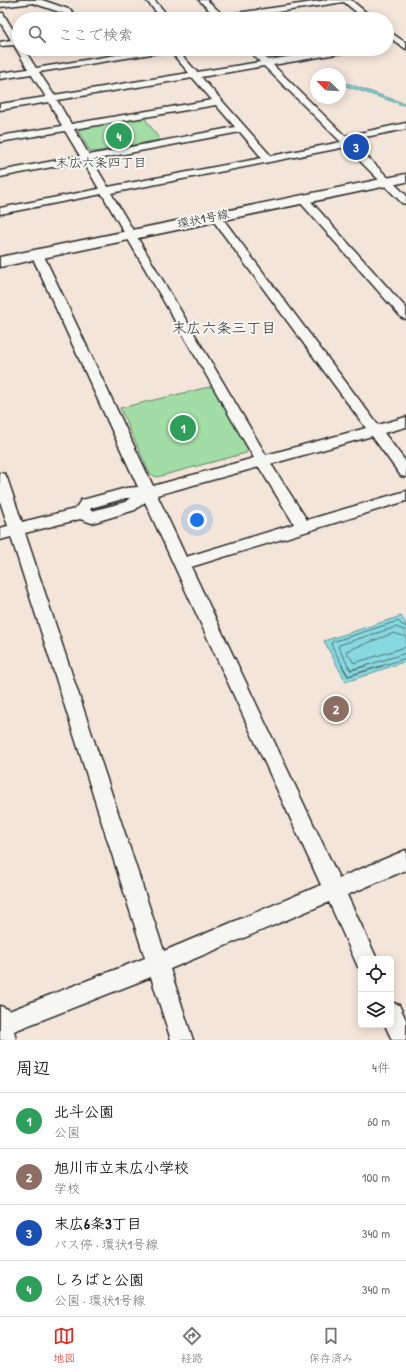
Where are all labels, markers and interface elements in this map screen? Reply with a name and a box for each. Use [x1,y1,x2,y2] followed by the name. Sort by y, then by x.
[12,12,394,56] search box
[26,23,48,45] icon: search
[58,24,133,45] text: ここで検索
[310,68,346,104] north arrow
[106,121,132,151] pin: 4
[343,132,369,162] pin: 3
[55,153,147,171] district label: 末広六条四丁目
[176,205,230,232] street label: 環状1号線
[171,317,277,338] district label: 末広六条三丁目
[170,413,196,443] pin: 1
[187,510,207,530] your location
[323,694,349,724] pin: 2
[358,956,394,1028] map controls
[358,956,394,992] button: locate
[358,992,394,1028] button: layers
[16,1056,50,1079] text: 周辺
[372,1058,390,1076] text: 4件
[54,1101,114,1122] text: 北斗公園
[27,1112,31,1130] text: 1
[367,1112,390,1130] text: 60 m
[54,1123,80,1141] text: 公園
[54,1157,189,1178] text: 旭川市立末広小学校
[26,1168,32,1186] text: 2
[362,1168,390,1186] text: 100 m
[54,1179,80,1197] text: 学校
[54,1213,142,1234] text: 末広6条3丁目
[26,1224,32,1242] text: 3
[362,1224,390,1242] text: 340 m
[54,1235,158,1253] text: バス停 · 環状1号線
[54,1269,144,1290] text: しろばと公園
[27,1280,31,1298] text: 4
[362,1280,390,1298] text: 340 m
[54,1291,145,1309] text: 公園 · 環状1号線
[53,1325,75,1365] tab: 地図
[181,1325,203,1365] tab: 経路
[309,1325,353,1365] tab: 保存済み

